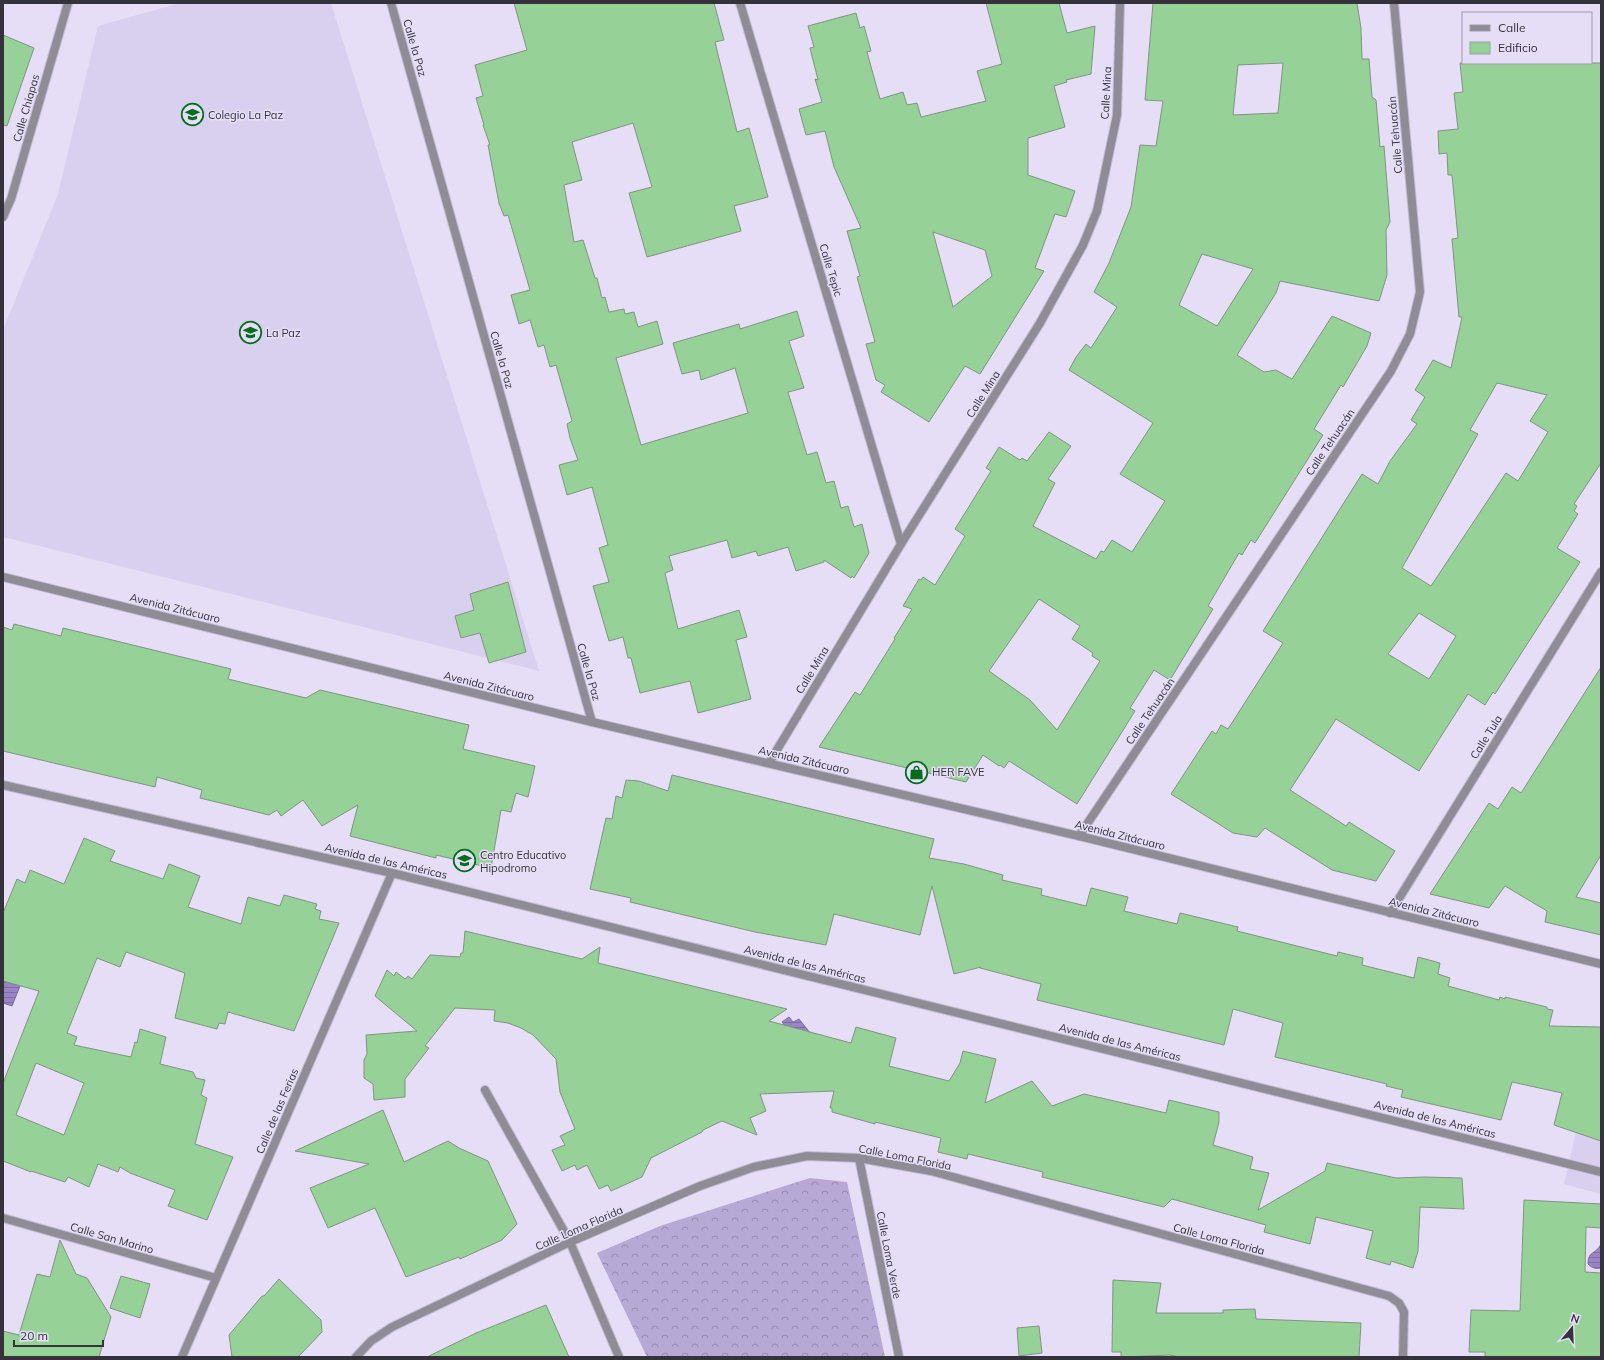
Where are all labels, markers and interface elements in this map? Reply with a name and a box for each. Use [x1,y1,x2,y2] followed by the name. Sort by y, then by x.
[1462,12,1592,64] legend
[400,18,430,79] street label: Calle la Paz
[1498,20,1525,35] text: Calle
[1498,40,1538,55] text: Edificio
[1098,66,1114,120] street label: Calle Mina
[10,72,42,144] street label: Calle Chiapas
[1385,96,1405,174] street label: Calle Tehuacán
[179,102,205,128] school or university icon: Colegio La Paz
[208,108,283,122] place label: Colegio La Paz
[816,242,846,299] street label: Calle Tepic
[238,320,264,346] school or university icon: La Paz
[266,326,301,340] place label: La Paz
[487,330,517,391] street label: Calle la Paz
[963,368,1003,420] street label: Calle Mina
[1302,406,1358,478] street label: Calle Tehuacán
[128,590,222,626] street label: Avenida Zitácuaro
[574,642,604,703] street label: Calle la Paz
[792,644,832,696] street label: Calle Mina
[442,668,536,704] street label: Avenida Zitácuaro
[1122,675,1178,747] street label: Calle Tehuacán
[1467,712,1505,762] street label: Calle Tula
[757,743,851,777] street label: Avenida Zitácuaro
[903,759,929,785] shop icon: HER FAVE
[932,765,985,779] place label: HER FAVE
[1073,817,1167,853] street label: Avenida Zitácuaro
[323,840,449,882] street label: Avenida de las Américas
[452,848,478,874] school or university icon: Centro Educativo Hipodromo
[480,848,566,875] place label: Centro Educativo Hipodromo
[1387,894,1481,930] street label: Avenida Zitácuaro
[742,942,868,986] street label: Avenida de las Américas
[1057,1020,1183,1064] street label: Avenida de las Américas
[253,1066,301,1156] street label: Calle de las Ferias
[1372,1097,1498,1141] street label: Avenida de las Américas
[857,1141,953,1173] street label: Calle Loma Florida
[533,1202,625,1254] street label: Calle Loma Florida
[874,1210,904,1300] street label: Calle Loma Verde
[69,1219,155,1257] street label: Calle San Marino
[1172,1220,1266,1258] street label: Calle Loma Florida
[1552,1308,1592,1348] north arrow
[1569,1311,1581,1327] text: N
[14,1322,103,1348] scale bar
[20,1328,48,1343] text: 20 m

